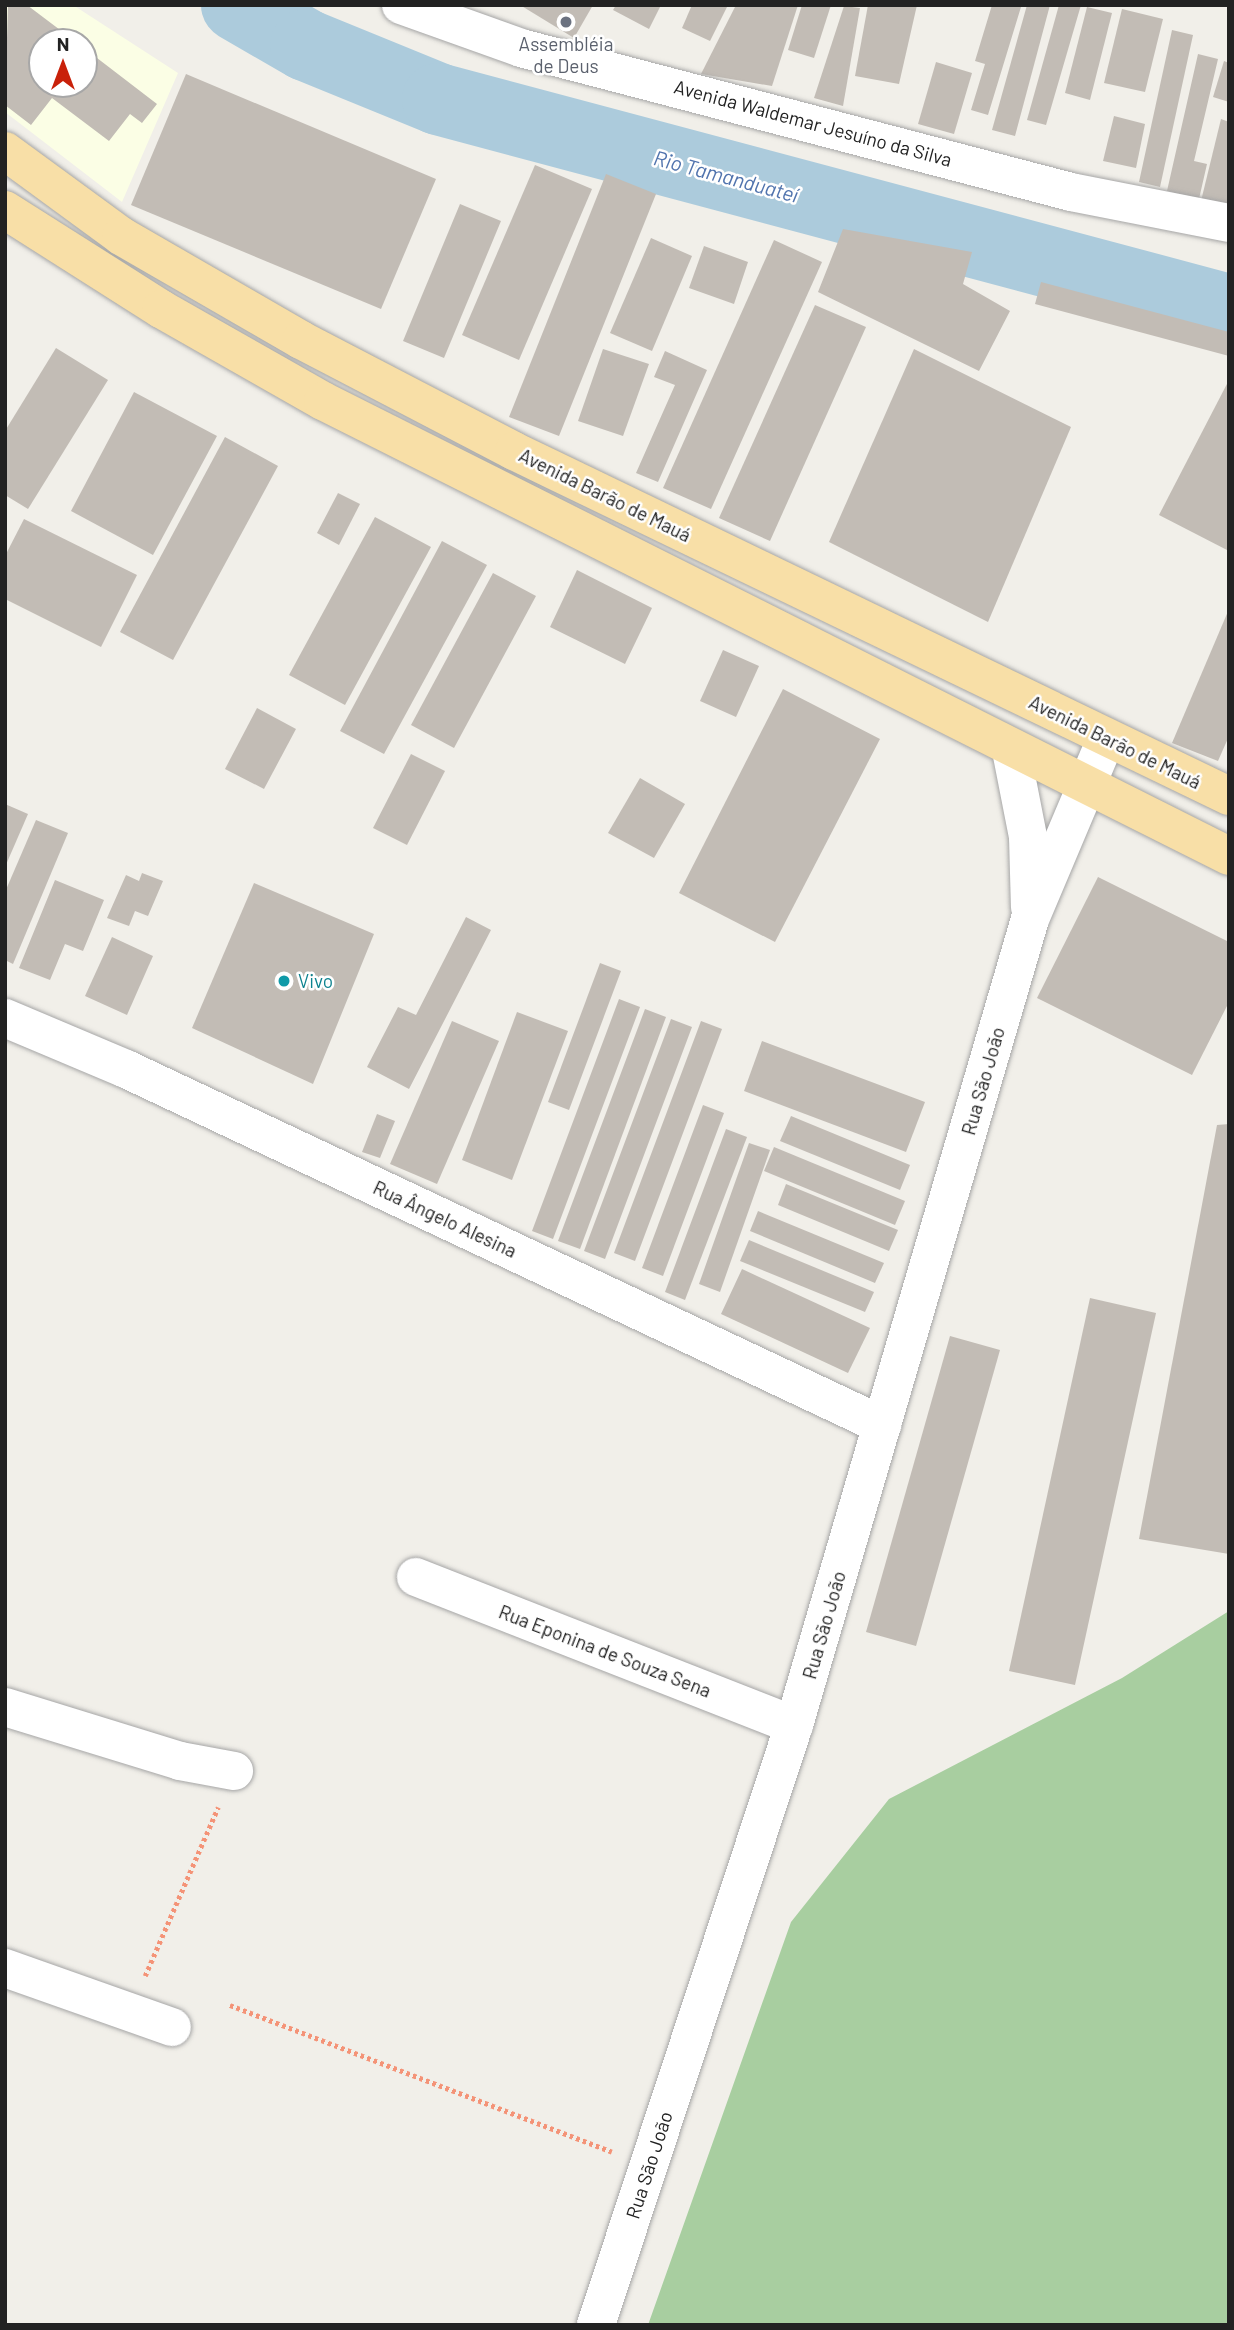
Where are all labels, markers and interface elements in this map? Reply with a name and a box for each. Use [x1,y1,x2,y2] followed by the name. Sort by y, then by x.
[558,14,574,30] marker: Assembléia de Deus
[28,28,98,98] north arrow
[57,32,69,55] text: N
[519,33,613,77] place label: Assembléia de Deus
[672,75,954,171] street label: Avenida Waldemar Jesuíno da Silva
[651,145,801,207] water label: Rio Tamanduateí
[515,443,695,547] street label: Avenida Barão de Mauá
[1025,690,1205,794] street label: Avenida Barão de Mauá
[298,970,333,992] place label: Vivo
[276,973,292,989] marker: Vivo
[957,1024,1009,1138] street label: Rua São João
[370,1176,520,1262] street label: Rua Ângelo Alesina
[798,1568,850,1682] street label: Rua São João
[496,1600,714,1702] street label: Rua Eponina de Souza Sena
[621,2109,677,2221] street label: Rua São João

